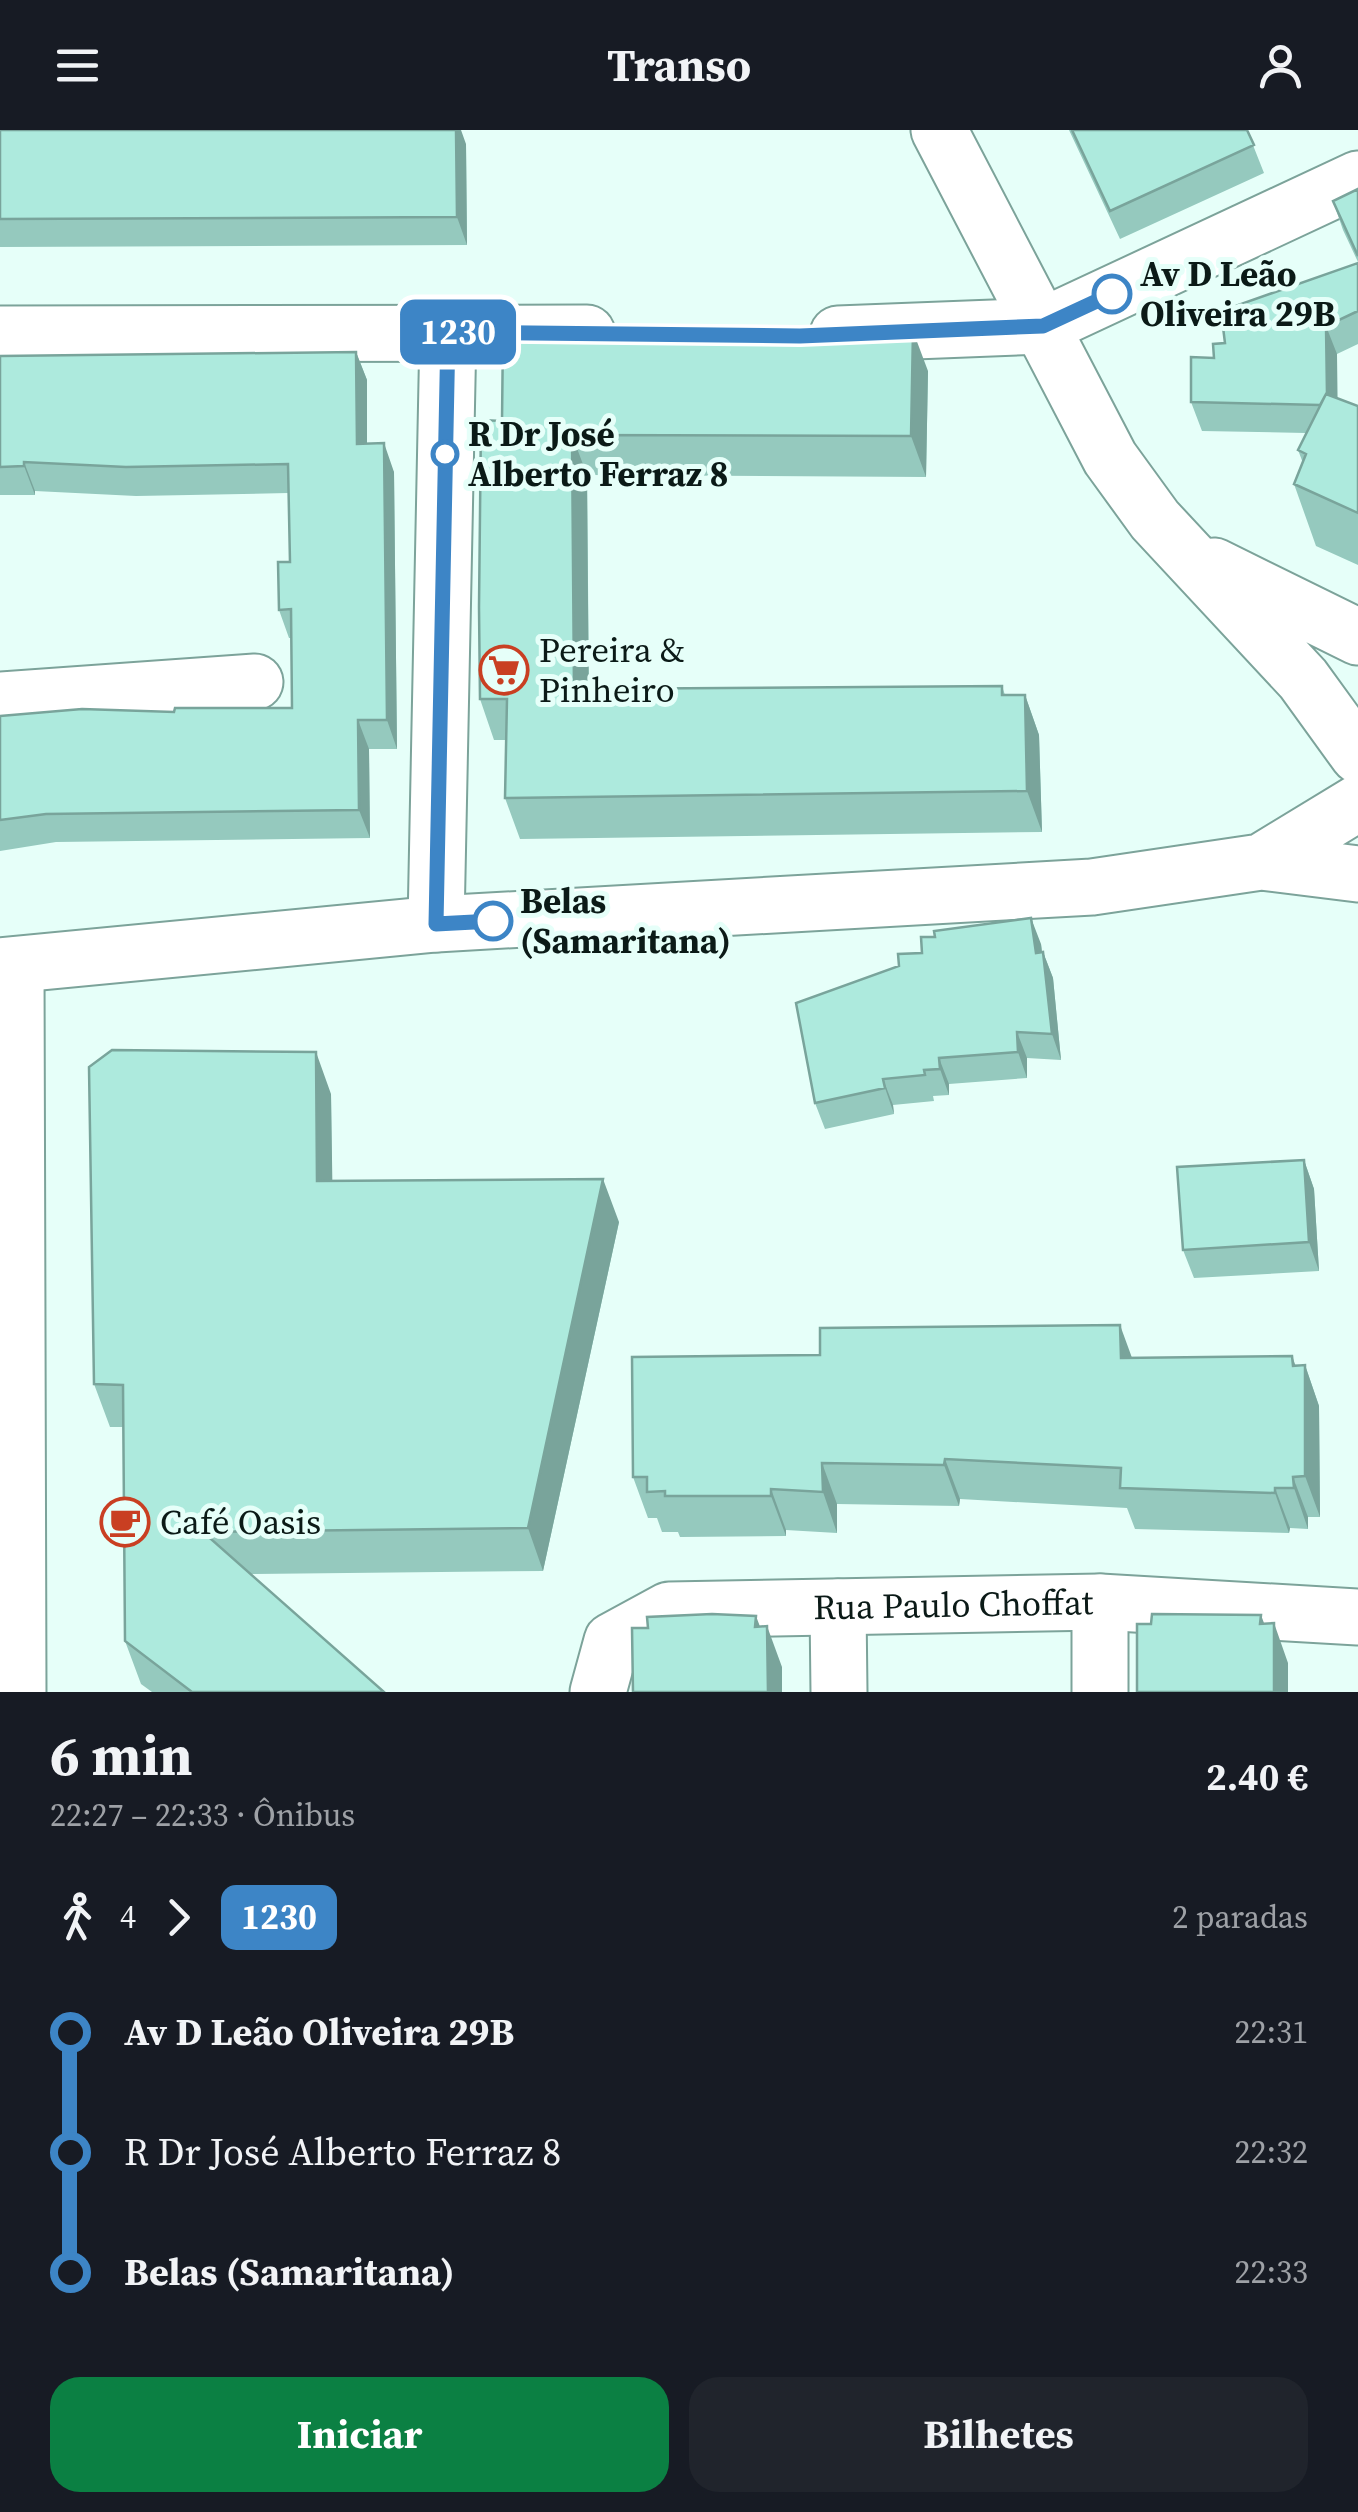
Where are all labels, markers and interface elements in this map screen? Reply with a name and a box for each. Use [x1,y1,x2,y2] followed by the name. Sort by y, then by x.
[607,34,751,96] text: Transo
[50,38,105,93] icon: menu
[1253,38,1308,93] icon: person
[1140,250,1335,338] place label: Av D Leão Oliveira 29B
[1093,275,1131,313] marker: Av D Leão Oliveira 29B
[388,300,528,364] line badge: 1230
[420,308,496,356] text: 1230
[468,410,729,498] place label: R Dr José Alberto Ferraz 8
[432,441,458,467] marker: R Dr José Alberto Ferraz 8
[539,626,685,714] place label: Pereira & Pinheiro
[478,644,530,696] supermarket icon: Pereira & Pinheiro
[520,877,731,965] place label: Belas (Samaritana)
[474,902,512,940] marker: Belas (Samaritana)
[99,1496,151,1548] cafe icon: Café Oasis
[160,1498,321,1546] place label: Café Oasis
[813,1578,1094,1631] street label: Rua Paulo Choffat
[50,1718,193,1793] text: 6 min
[1206,1751,1308,1803] text: 2.40 €
[50,1793,355,1837] text: 22:27 – 22:33 · Ônibus
[50,1890,105,1945] icon: walk
[151,1890,206,1945] icon: forward
[241,1893,317,1941] text: 1230
[120,1895,136,1939] text: 4
[1172,1895,1308,1939] text: 2 paradas
[124,2006,514,2058] text: Av D Leão Oliveira 29B
[1234,2010,1308,2054] text: 22:31
[124,2126,561,2178] text: R Dr José Alberto Ferraz 8
[1234,2130,1308,2174] text: 22:32
[124,2246,455,2298] text: Belas (Samaritana)
[1234,2250,1308,2294] text: 22:33
[50,2377,669,2492] button: Iniciar
[689,2377,1308,2492] button: Bilhetes

